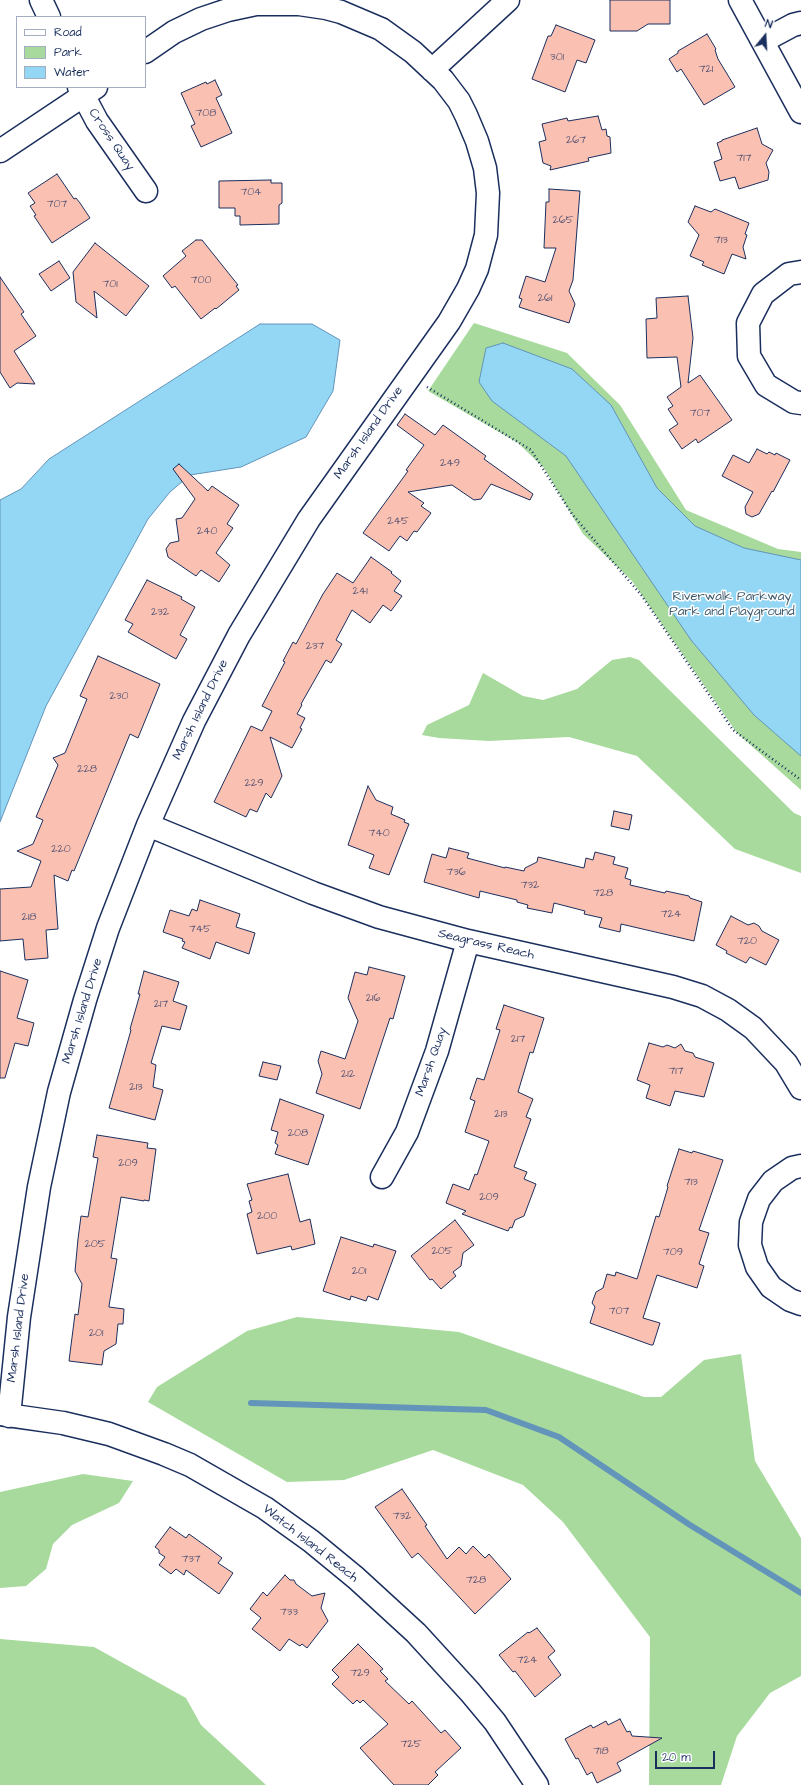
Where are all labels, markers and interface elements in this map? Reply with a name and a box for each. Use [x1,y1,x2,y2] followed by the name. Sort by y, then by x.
[16,16,146,88] legend
[745,16,785,56] north arrow
[763,16,774,32] text: N
[54,24,82,41] text: Road
[54,44,82,61] text: Park
[550,51,564,65] house number: 301
[699,63,713,77] house number: 721
[54,64,89,81] text: Water
[85,106,137,174] street label: Cross Quay
[196,107,216,121] house number: 708
[566,134,586,148] house number: 267
[737,152,751,166] house number: 717
[240,186,262,200] house number: 704
[47,198,67,212] house number: 707
[553,214,573,228] house number: 265
[714,234,728,248] house number: 713
[191,274,211,288] house number: 700
[102,278,118,292] house number: 701
[538,292,552,306] house number: 261
[331,384,407,482] street label: Marsh Island Drive
[690,407,710,421] house number: 707
[440,457,460,471] house number: 249
[387,515,409,529] house number: 245
[197,525,217,539] house number: 240
[352,585,368,599] house number: 241
[669,589,795,620] park label: Riverwalk Parkway Park and Playground
[151,606,169,620] house number: 232
[306,640,324,654] house number: 237
[170,657,232,763] street label: Marsh Island Drive
[110,690,128,704] house number: 230
[77,763,97,777] house number: 228
[245,777,263,791] house number: 229
[368,827,390,841] house number: 740
[51,843,71,857] house number: 220
[446,866,466,880] house number: 736
[521,879,539,893] house number: 732
[593,887,613,901] house number: 728
[661,908,681,922] house number: 724
[22,911,36,925] house number: 218
[189,923,211,937] house number: 745
[436,926,536,964] street label: Seagrass Reach
[737,935,757,949] house number: 720
[60,956,106,1066] street label: Marsh Island Drive
[366,992,380,1006] house number: 216
[154,998,168,1012] house number: 217
[413,1025,451,1099] street label: Marsh Quay
[511,1033,525,1047] house number: 217
[669,1065,683,1079] house number: 717
[341,1068,355,1082] house number: 212
[129,1081,143,1095] house number: 213
[494,1108,508,1122] house number: 213
[288,1127,308,1141] house number: 208
[118,1157,138,1171] house number: 209
[684,1176,698,1190] house number: 713
[479,1191,499,1205] house number: 209
[257,1210,277,1224] house number: 200
[84,1238,106,1252] house number: 205
[431,1245,453,1259] house number: 205
[663,1246,683,1260] house number: 709
[352,1265,366,1279] house number: 201
[5,1273,33,1383] street label: Marsh Island Drive
[609,1305,629,1319] house number: 707
[89,1327,103,1341] house number: 201
[259,1502,361,1586] street label: Watch Island Reach
[393,1510,411,1524] house number: 732
[181,1553,201,1567] house number: 737
[466,1574,486,1588] house number: 728
[280,1606,298,1620] house number: 733
[517,1654,537,1668] house number: 724
[350,1667,370,1681] house number: 729
[401,1738,421,1752] house number: 725
[657,1743,717,1769] scale bar
[593,1745,609,1759] house number: 718
[662,1749,691,1766] text: 20 m

